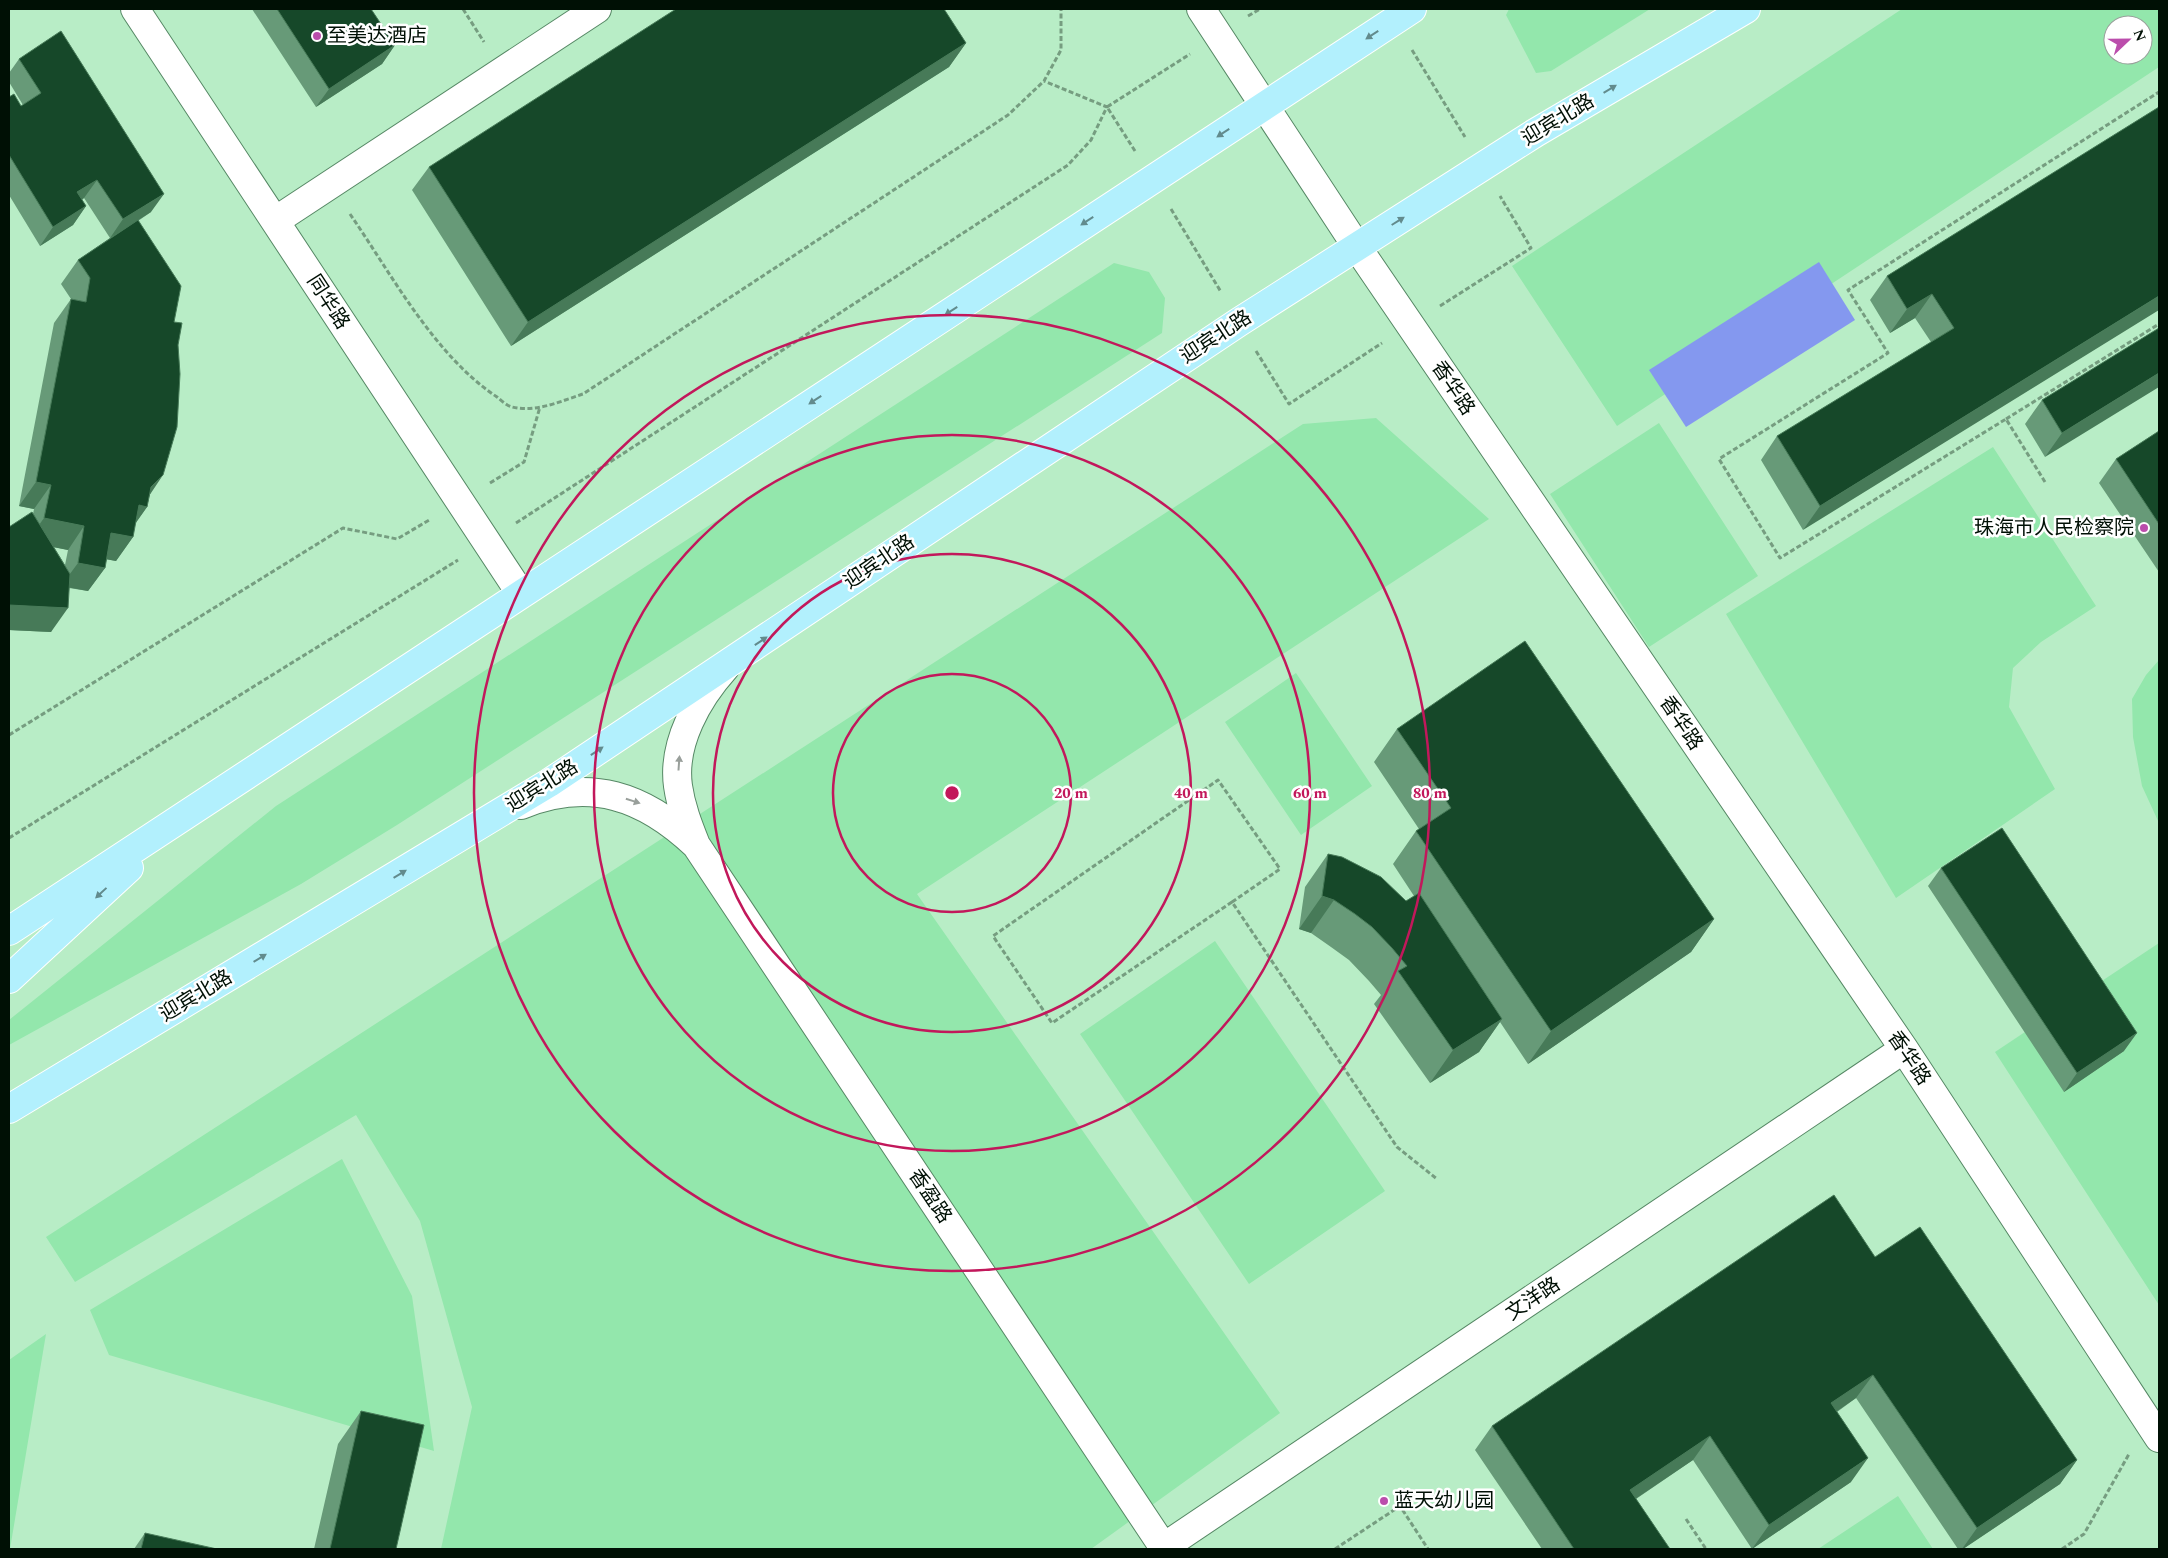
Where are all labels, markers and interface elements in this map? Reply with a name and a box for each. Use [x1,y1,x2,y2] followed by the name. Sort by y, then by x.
[2103,15,2153,65] north arrow
[327,21,427,51] place label: 至美达酒店
[2128,26,2151,45] text: N
[311,30,323,42] marker: 至美达酒店
[1365,31,1378,40] one-way arrow
[1604,85,1617,94] one-way arrow
[1516,87,1600,153] street label: 迎宾北路
[1216,128,1230,137] one-way arrow
[1080,216,1094,226] one-way arrow
[1391,217,1405,226] one-way arrow
[299,269,357,335] street label: 同华路
[1174,303,1258,371] street label: 迎宾北路
[944,306,958,315] one-way arrow
[1424,355,1482,421] street label: 香华路
[809,395,822,405] one-way arrow
[1974,513,2134,543] place label: 珠海市人民检察院
[2138,522,2150,534] marker: 珠海市人民检察院
[837,527,921,597] street label: 迎宾北路
[754,636,768,646] one-way arrow
[1652,690,1710,756] street label: 香华路
[590,746,604,756] one-way arrow
[500,752,584,820] street label: 迎宾北路
[676,754,684,770] one-way arrow
[1054,782,1089,805] text: 20 m
[1174,782,1209,805] text: 40 m
[1293,782,1328,805] text: 60 m
[1413,782,1448,805] text: 80 m
[943,784,961,802] centre of rings
[625,798,640,806] one-way arrow
[393,869,406,878] one-way arrow
[96,887,108,899] one-way arrow
[254,953,267,962] one-way arrow
[154,963,238,1029] street label: 迎宾北路
[1880,1025,1938,1091] street label: 香华路
[901,1163,959,1229] street label: 香盈路
[1500,1270,1566,1328] street label: 文洋路
[1394,1486,1494,1516] place label: 蓝天幼儿园
[1378,1495,1390,1507] marker: 蓝天幼儿园

